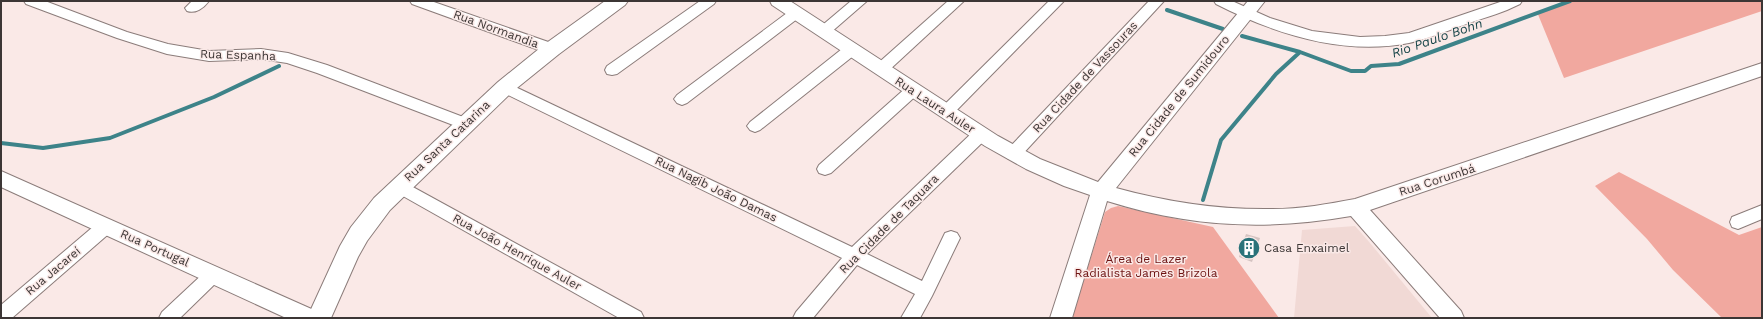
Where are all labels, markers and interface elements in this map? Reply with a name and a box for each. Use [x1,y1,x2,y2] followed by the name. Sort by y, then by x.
[451,7,541,51] street label: Rua Normandia
[1390,15,1484,61] water label: Rio Paulo Bohn
[1030,18,1140,136] street label: Rua Cidade de Vassouras
[1126,32,1232,160] street label: Rua Cidade de Sumidouro
[200,47,276,63] street label: Rua Espanha
[892,74,978,136] street label: Rua Laura Auler
[401,98,493,184] street label: Rua Santa Catarina
[653,153,779,225] street label: Rua Nagib João Damas
[1397,161,1477,199] street label: Rua Corumbá
[837,171,942,276] street label: Rua Cidade de Taquara
[450,211,584,293] street label: Rua João Henrique Auler
[118,227,192,270] street label: Rua Portugal
[1236,235,1262,261] building icon: Casa Enxaimel
[1264,241,1350,255] place label: Casa Enxaimel
[23,244,83,298] street label: Rua Jacareí
[1075,252,1218,280] park label: Área de Lazer Radialista James Brizola

